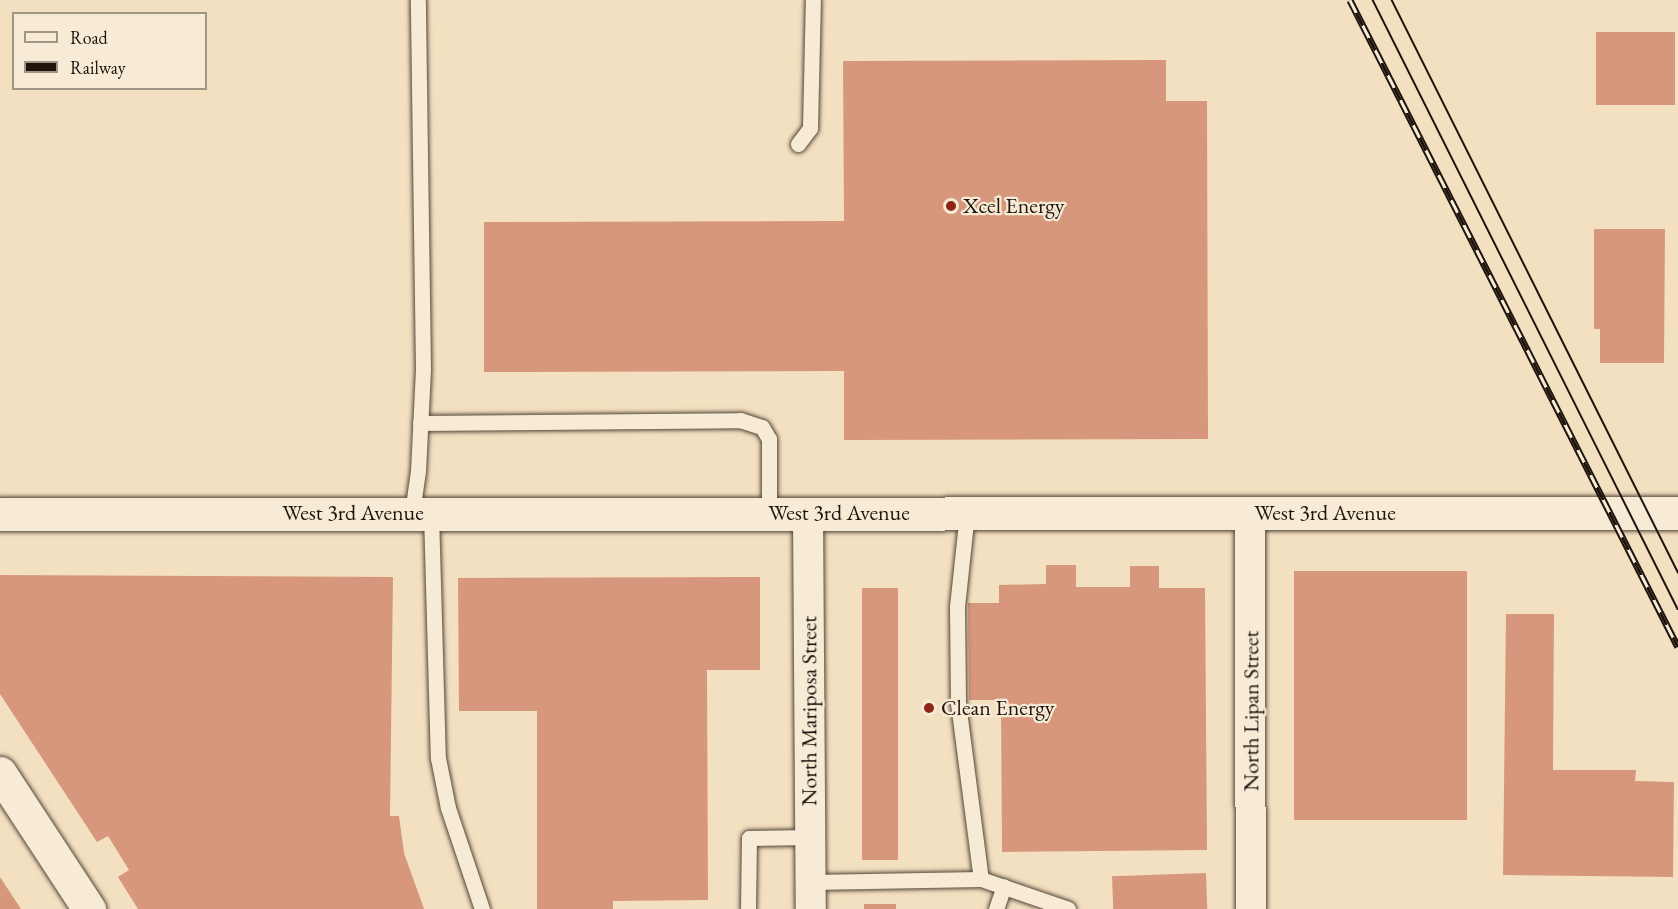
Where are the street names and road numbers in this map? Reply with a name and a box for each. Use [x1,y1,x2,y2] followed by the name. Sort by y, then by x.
[282,500,424,526] street label: West 3rd Avenue
[768,500,910,526] street label: West 3rd Avenue
[1254,500,1396,526] street label: West 3rd Avenue
[796,616,822,806] street label: North Mariposa Street
[1238,631,1264,791] street label: North Lipan Street

